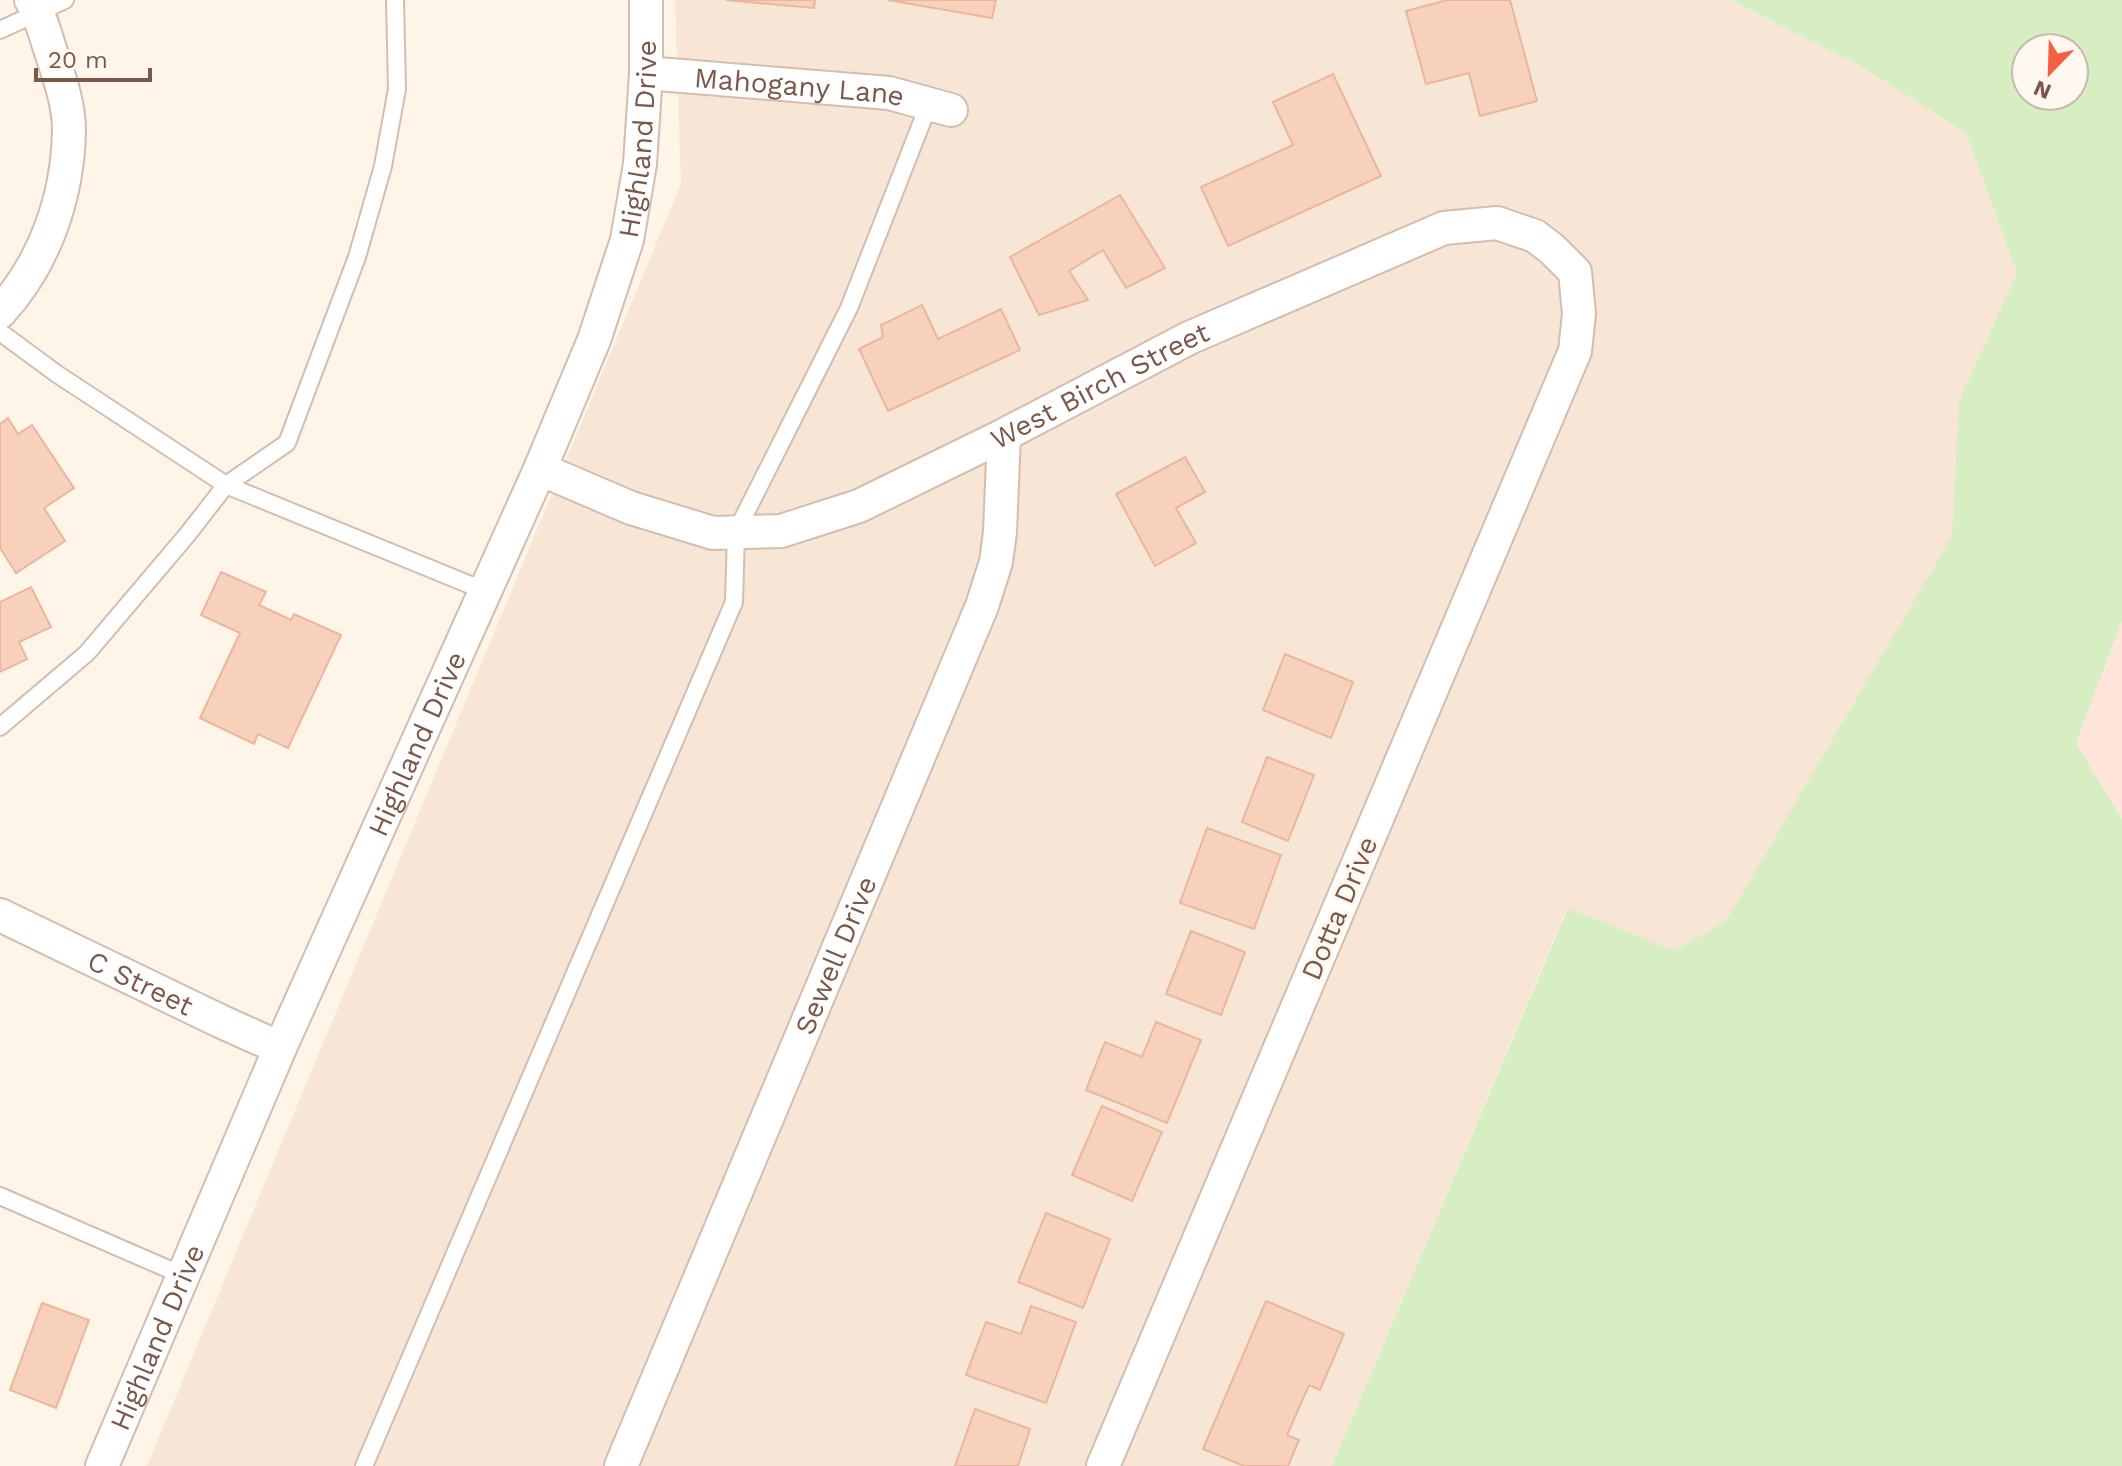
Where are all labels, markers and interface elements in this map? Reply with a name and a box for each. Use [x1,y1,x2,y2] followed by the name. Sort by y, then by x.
[36,32,150,82] scale bar
[2010,32,2090,112] north arrow
[612,40,663,240] street label: Highland Drive
[48,46,108,74] text: 20 m
[693,61,908,114] street label: Mahogany Lane
[2030,75,2055,105] text: N
[985,315,1214,456] street label: West Birch Street
[361,646,473,841] street label: Highland Drive
[1294,831,1384,985] street label: Dotta Drive
[788,871,884,1039] street label: Sewell Drive
[82,944,199,1023] street label: C Street
[103,1239,211,1435] street label: Highland Drive

